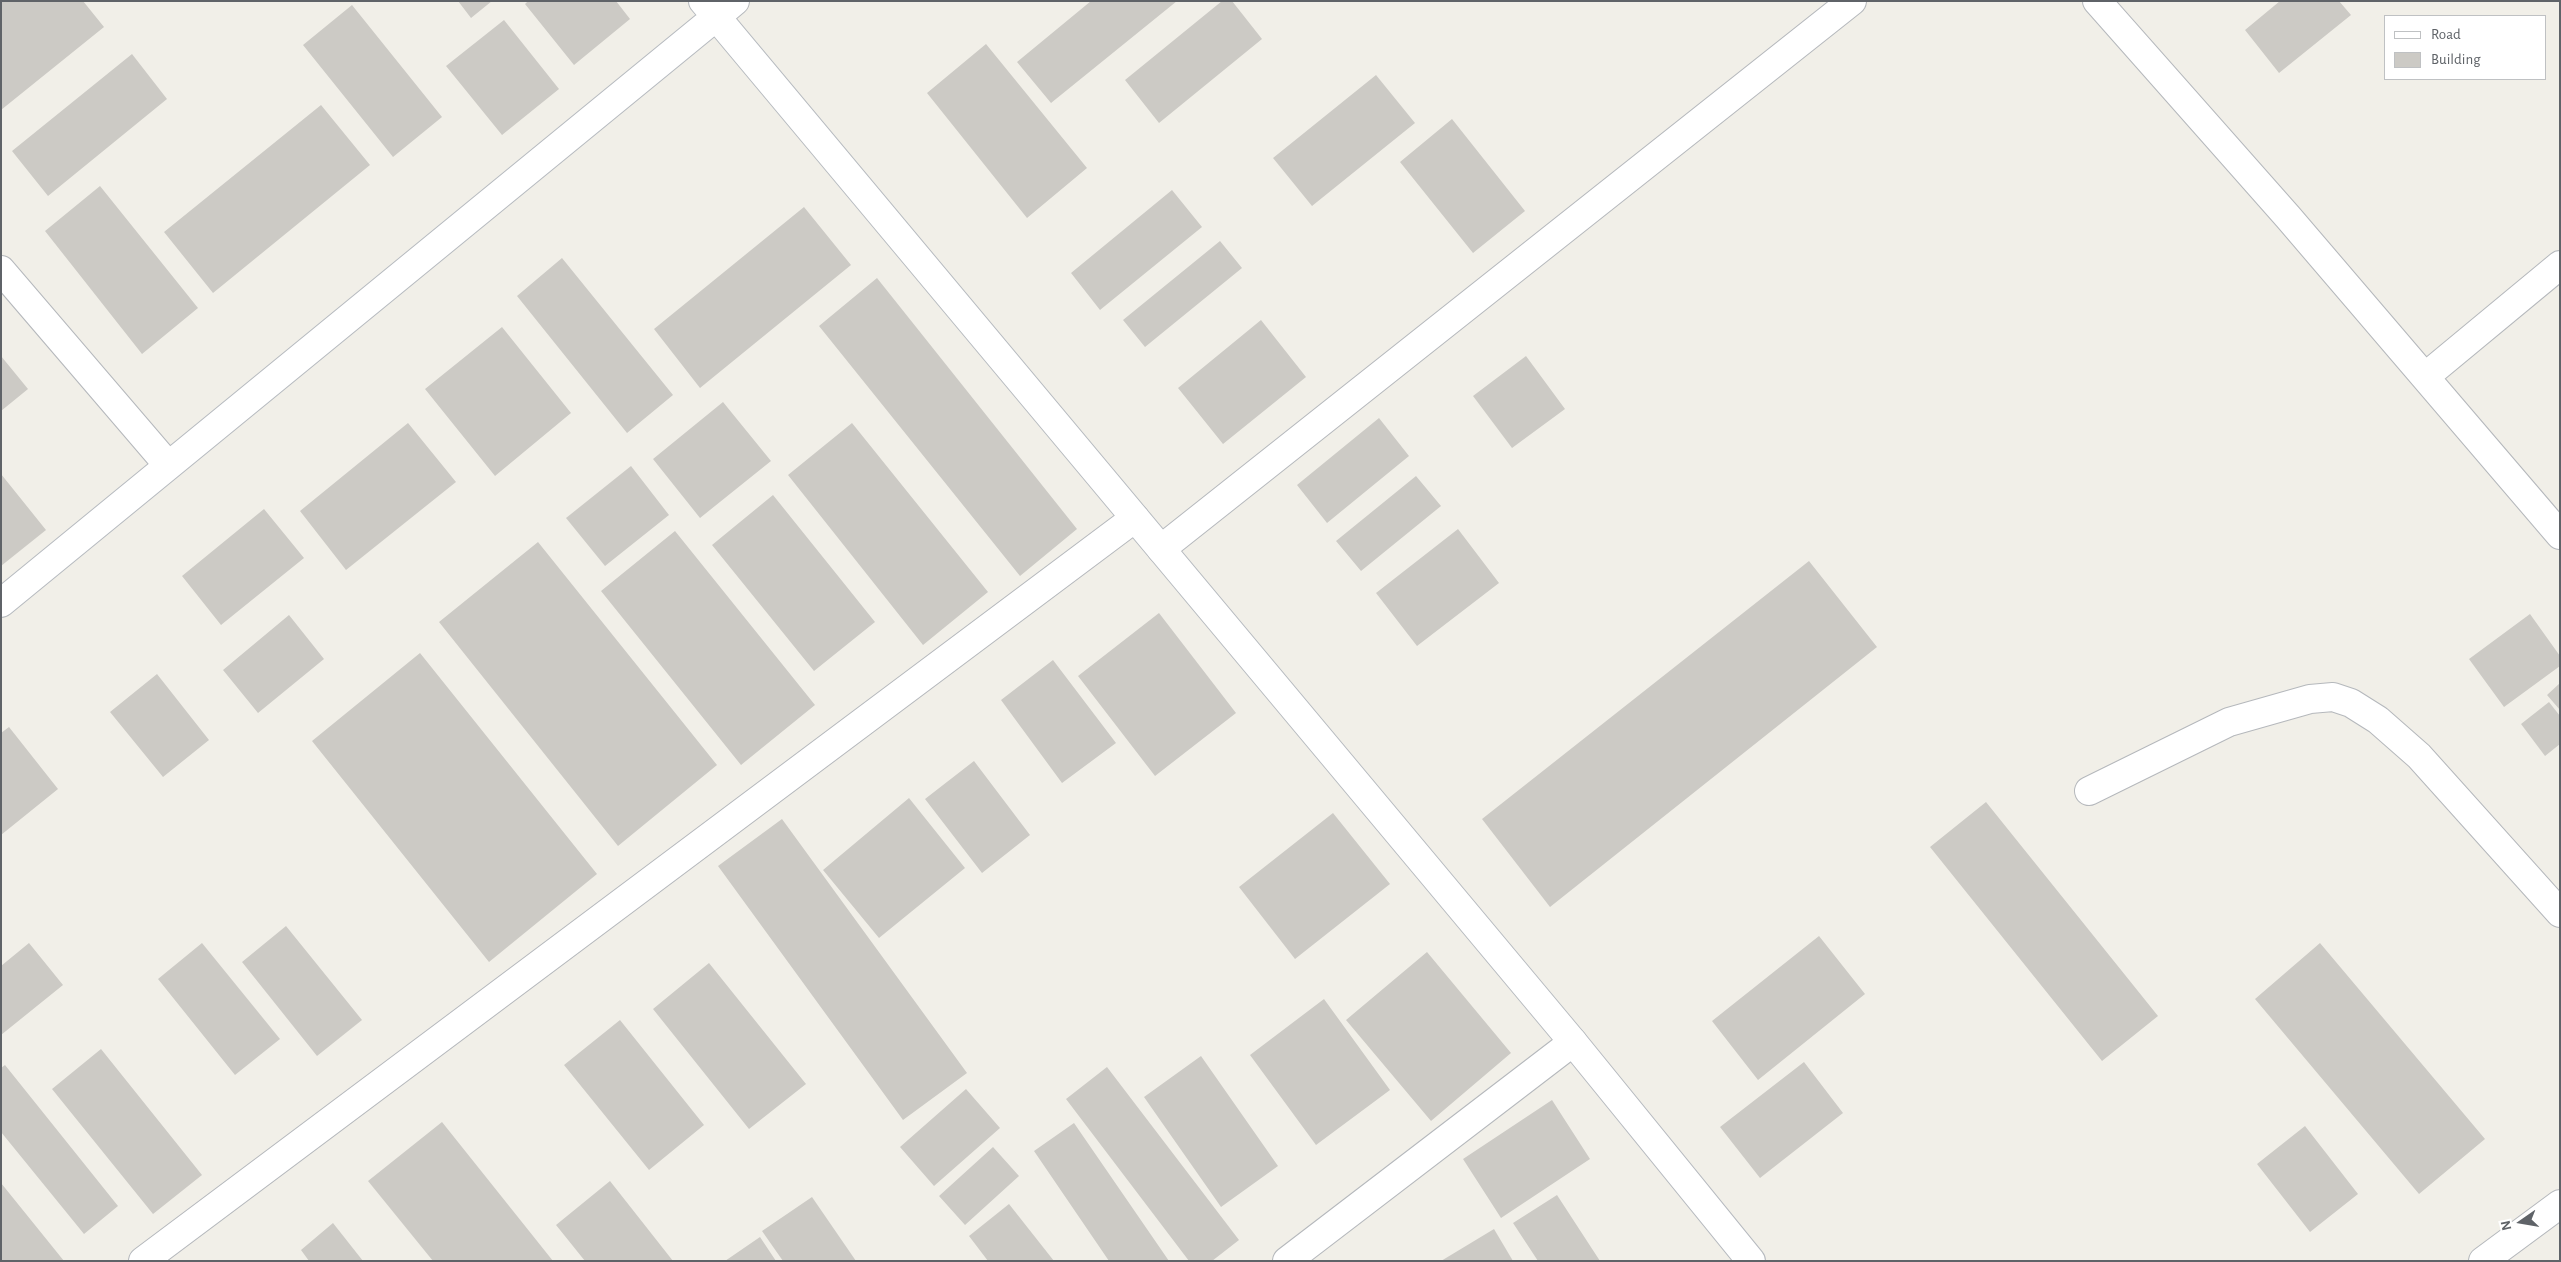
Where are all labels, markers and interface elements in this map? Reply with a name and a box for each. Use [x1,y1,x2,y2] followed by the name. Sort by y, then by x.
[2384,15,2546,80] legend
[2431,27,2461,42] text: Road
[2431,52,2481,67] text: Building
[2496,1197,2546,1247] north arrow
[2498,1219,2514,1232] text: N

